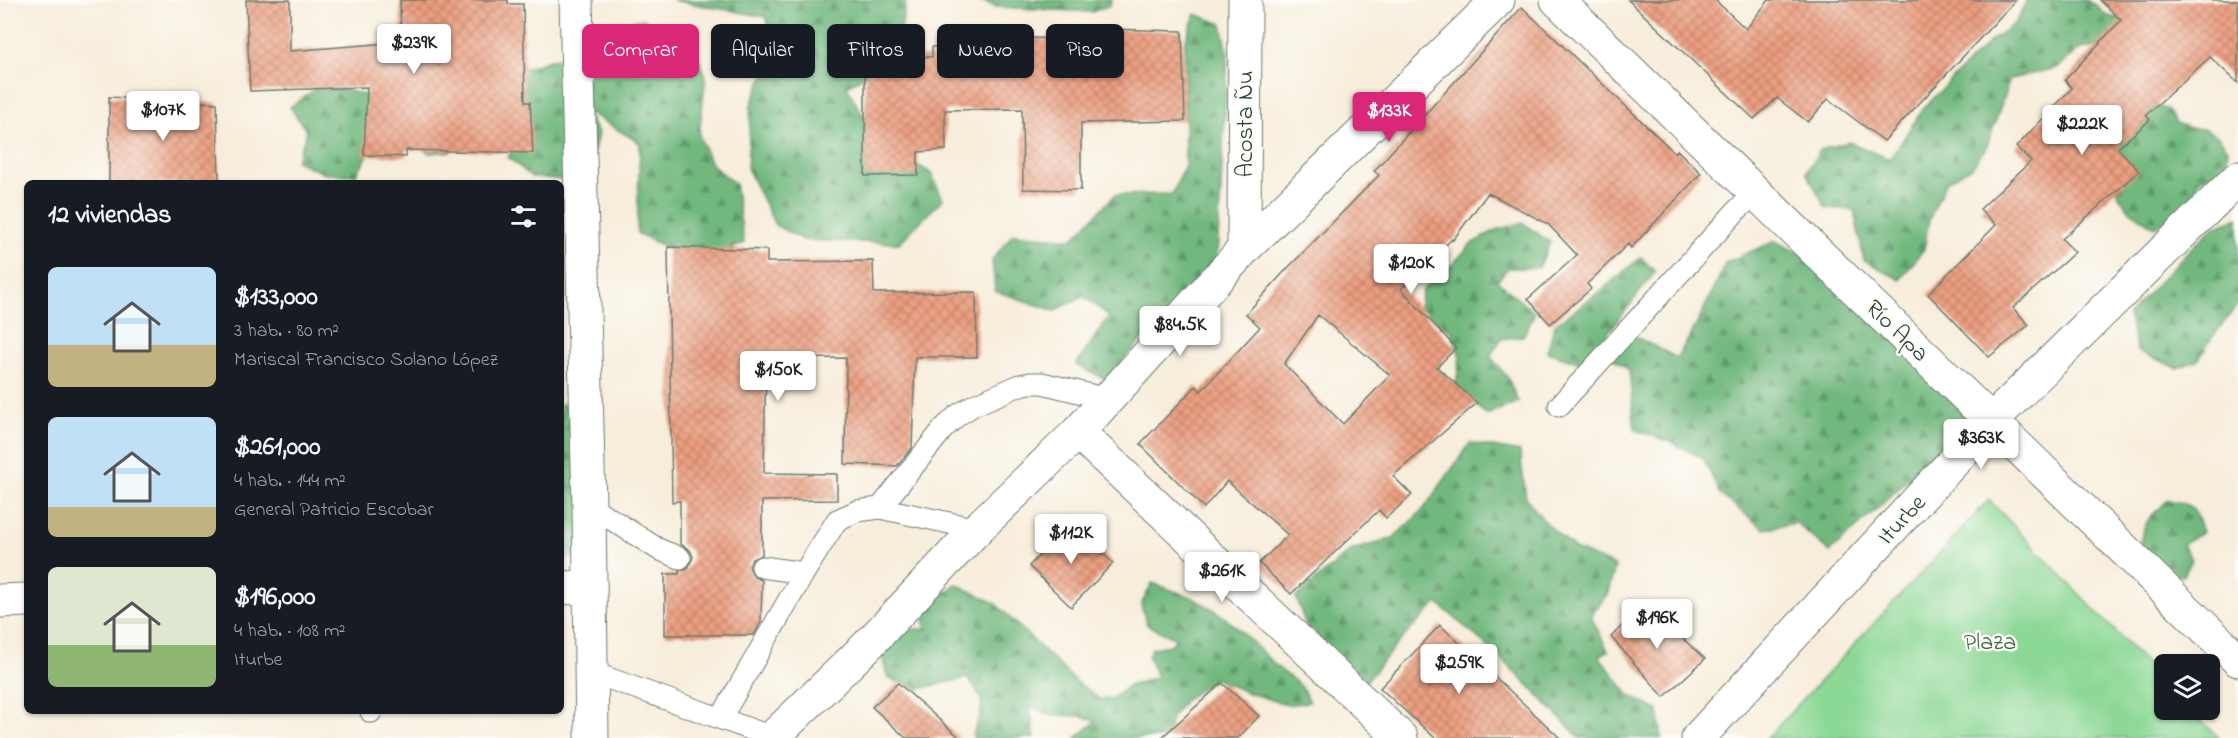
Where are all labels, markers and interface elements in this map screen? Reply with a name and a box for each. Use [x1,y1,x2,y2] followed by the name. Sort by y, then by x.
[372,24,456,75] pin: $239K
[582,24,699,78] chip: Comprar
[711,24,815,78] chip: Alquilar
[827,24,925,78] chip: Filtros
[937,24,1034,78] chip: Nuevo
[1046,24,1124,78] chip: Piso
[391,29,437,58] text: $239K
[1229,70,1264,178] street label: Acosta Ñu
[121,91,205,142] pin: $107K
[1347,92,1431,143] pin: $133K
[140,96,186,125] text: $107K
[1367,97,1411,126] text: $133K
[2040,105,2124,156] pin: $222K
[2056,110,2108,139] text: $222K
[48,197,171,235] text: 12 viviendas
[507,200,540,233] icon: filters
[1369,244,1453,295] pin: $120K
[1388,249,1434,278] text: $120K
[234,279,318,317] text: $133,000
[96,291,168,363] icon: home
[1856,293,1936,371] street label: Río Apa
[1131,306,1229,357] pin: $84.5K
[1153,311,1207,340] text: $84.5K
[234,317,339,346] text: 3 hab. · 80 m²
[234,346,498,375] text: Mariscal Francisco Solano López
[736,351,820,402] pin: $150K
[754,356,802,385] text: $150K
[1939,419,2023,470] pin: $363K
[1957,424,2005,453] text: $363K
[234,429,321,467] text: $261,000
[96,441,168,513] icon: home
[234,467,346,496] text: 4 hab. · 144 m²
[1870,487,1936,554] street label: Iturbe
[234,496,434,525] text: General Patricio Escobar
[1029,514,1113,565] pin: $112K
[1049,519,1093,548] text: $112K
[1180,552,1264,603] pin: $261K
[1199,557,1245,586] text: $261K
[234,579,315,617] text: $196,000
[96,591,168,663] icon: home
[1615,599,1699,650] pin: $196K
[1636,604,1678,633] text: $196K
[234,617,345,646] text: 4 hab. · 108 m²
[1964,626,2016,661] park label: Plaza
[1417,644,1501,695] pin: $259K
[234,646,283,675] text: Iturbe
[1434,649,1484,678] text: $259K
[2154,654,2220,720] map controls
[2154,654,2220,720] button: layers

